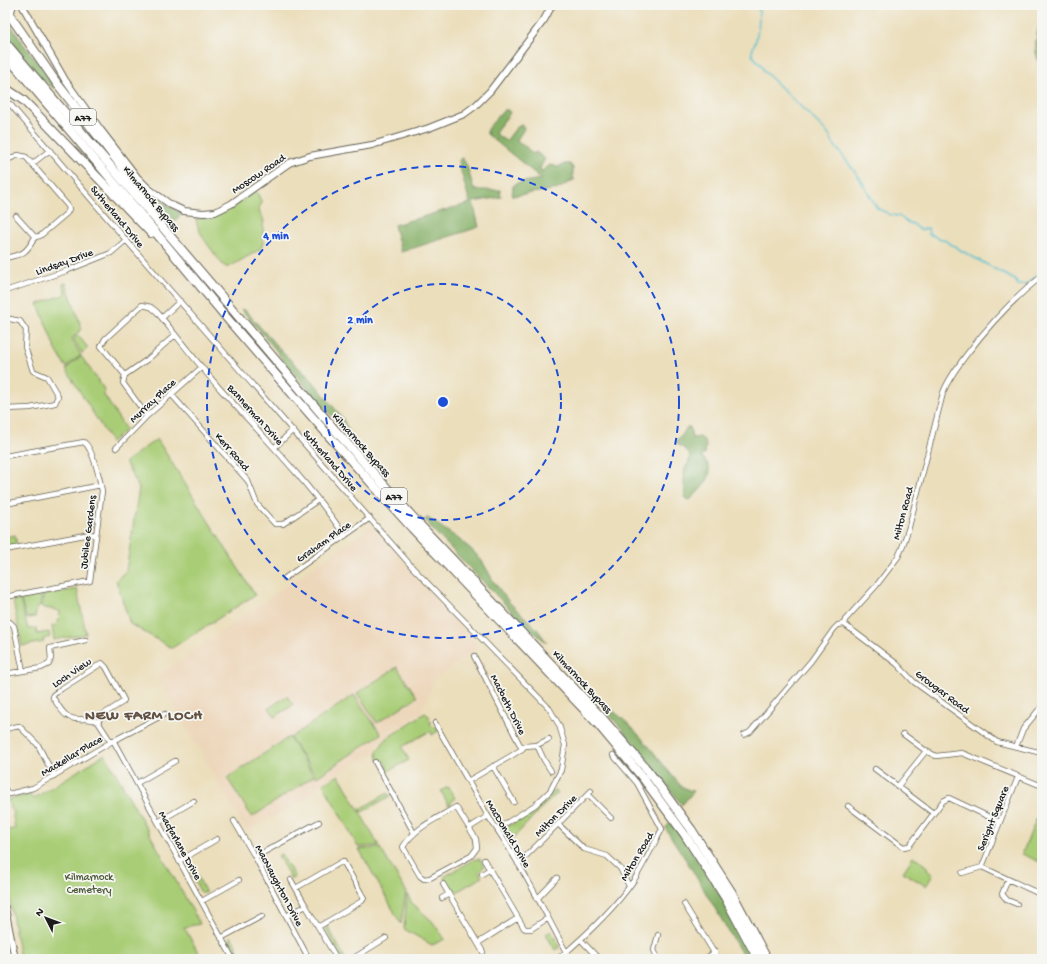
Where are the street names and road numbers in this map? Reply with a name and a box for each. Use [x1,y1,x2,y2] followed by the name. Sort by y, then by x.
[70,109,96,125] road number: A77
[230,151,289,197] street label: Moscow Road
[120,164,182,235] street label: Kilmarnock Bypass
[87,184,146,251] street label: Sutherland Drive
[34,247,95,279] street label: Lindsay Drive
[128,377,179,426] street label: Murray Place
[223,382,285,448] street label: Bannerman Drive
[329,411,393,480] street label: Kilmarnock Bypass
[300,428,359,495] street label: Sutherland Drive
[212,431,252,475] street label: Kerr Road
[891,484,917,541] street label: Milton Road
[381,488,407,504] road number: A77
[79,494,100,570] street label: Jubilee Gardens
[295,519,354,566] street label: Graham Place
[549,648,614,717] street label: Kilmarnock Bypass
[50,656,94,691] street label: Loch View
[912,668,972,718] street label: Grougar Road
[487,673,528,737] street label: Macbeth Drive
[39,734,105,780] street label: Mackellar Place
[975,784,1012,853] street label: Seright Square
[533,793,580,840] street label: Milton Drive
[482,798,532,870] street label: MacDonald Drive
[155,809,204,883] street label: Macfarlane Drive
[619,829,658,883] street label: Milton Road
[252,843,305,929] street label: MacNaughton Drive

